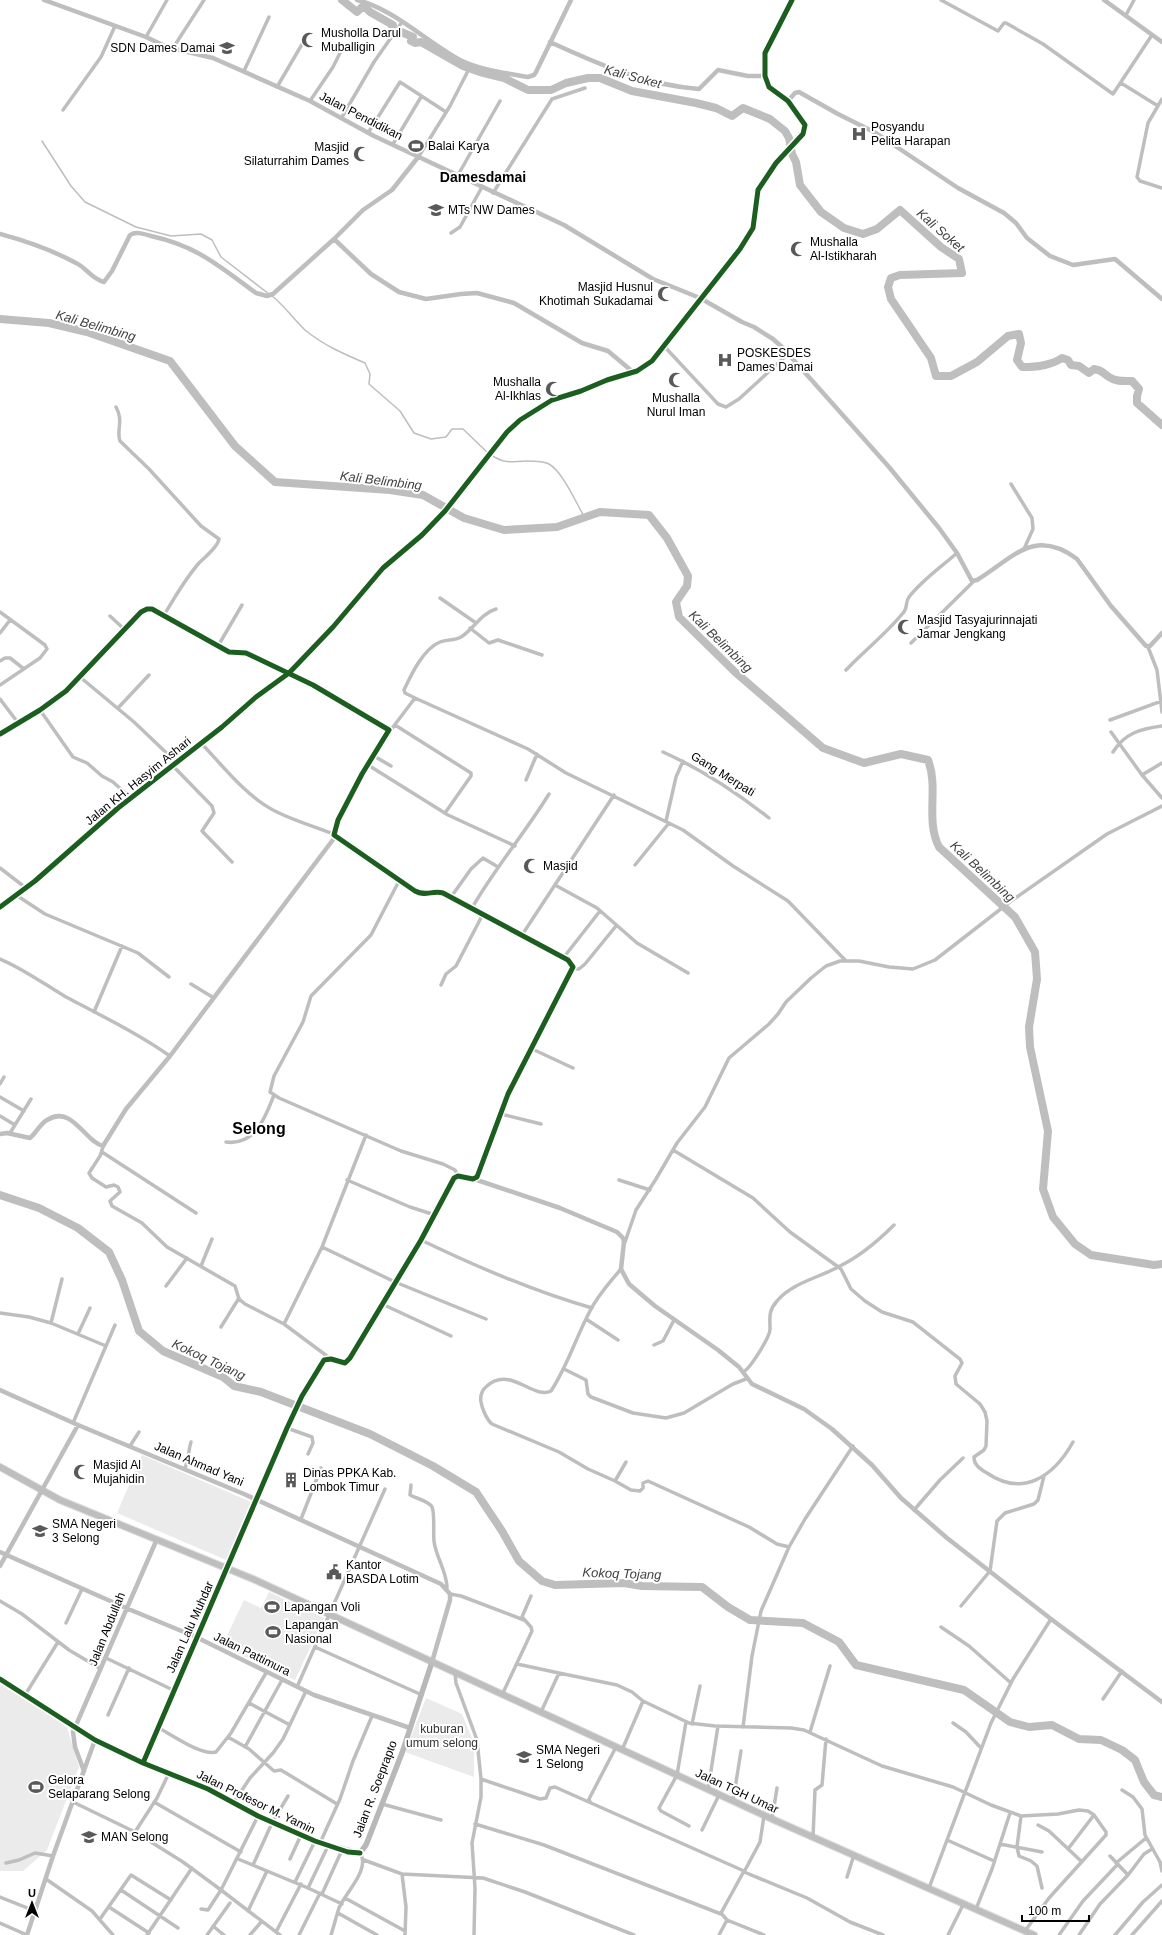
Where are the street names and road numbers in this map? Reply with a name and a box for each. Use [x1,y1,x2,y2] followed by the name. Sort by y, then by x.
[317,89,405,143] street label: Jalan Pendidikan
[82,734,194,828] street label: Jalan KH. Hasyim Ashari
[688,749,758,799] street label: Gang Merpati
[152,1439,246,1489] street label: Jalan Ahmad Yani
[164,1579,216,1675] street label: Jalan Lalu Muhdar
[86,1590,128,1668] street label: Jalan Abdullah
[211,1629,293,1679] street label: Jalan Pattimura
[350,1738,400,1839] street label: Jalan R. Soeprapto
[693,1766,781,1816] street label: Jalan TGH Umar
[194,1767,318,1837] street label: Jalan Profesor M. Yamin

